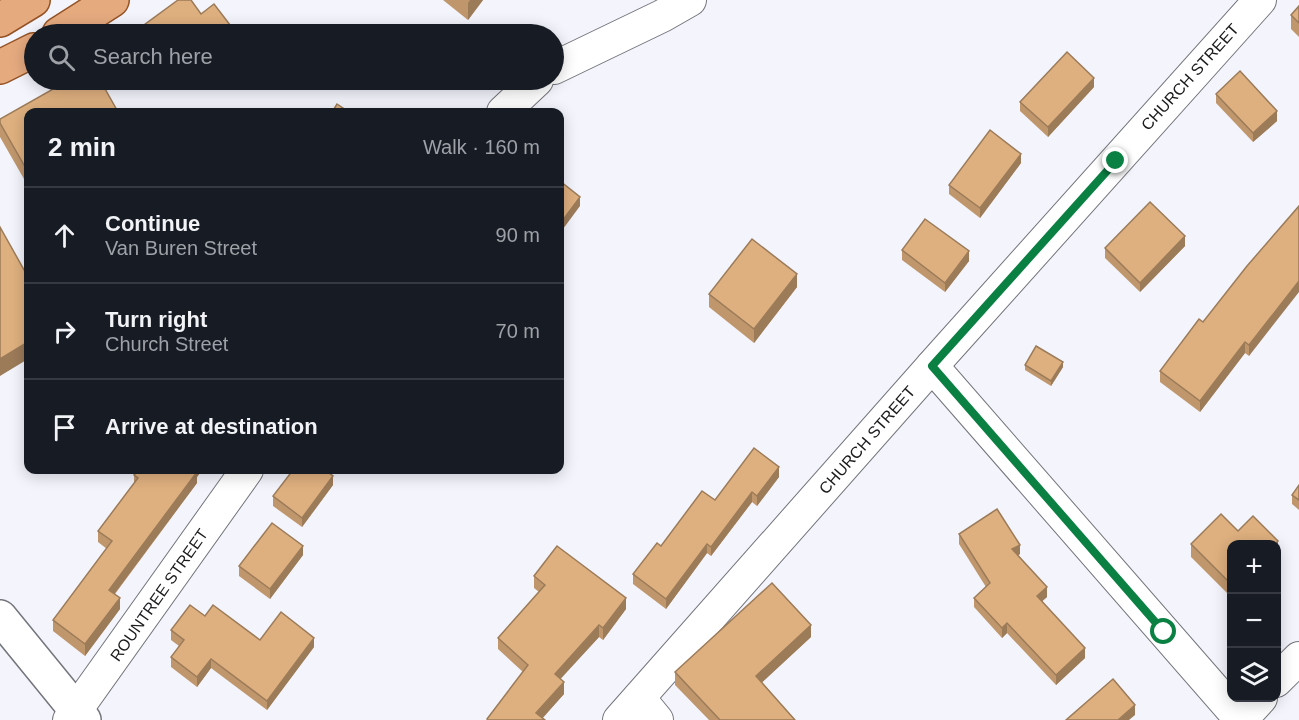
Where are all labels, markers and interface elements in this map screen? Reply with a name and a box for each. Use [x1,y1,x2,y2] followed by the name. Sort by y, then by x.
[1138,20,1242,134] street label: CHURCH STREET
[24,24,564,90] search box
[45,41,78,74] icon: search
[93,44,213,69] text: Search here
[48,132,116,162] text: 2 min
[423,136,540,158] text: Walk · 160 m
[1102,147,1128,173] route end
[105,211,200,236] text: Continue
[48,219,81,252] icon: ahead
[496,224,540,246] text: 90 m
[105,237,257,259] text: Van Buren Street
[105,307,207,332] text: Turn right
[48,315,81,348] icon: right
[496,320,540,342] text: 70 m
[105,333,228,355] text: Church Street
[816,383,918,497] street label: CHURCH STREET
[48,411,81,444] icon: arrive
[105,414,318,439] text: Arrive at destination
[107,525,211,664] street label: ROUNTREE STREET
[1227,540,1281,702] map controls
[1227,540,1281,594] button: +
[1227,594,1281,648] button: −
[1150,618,1176,644] route start
[1227,648,1281,702] button: layers

